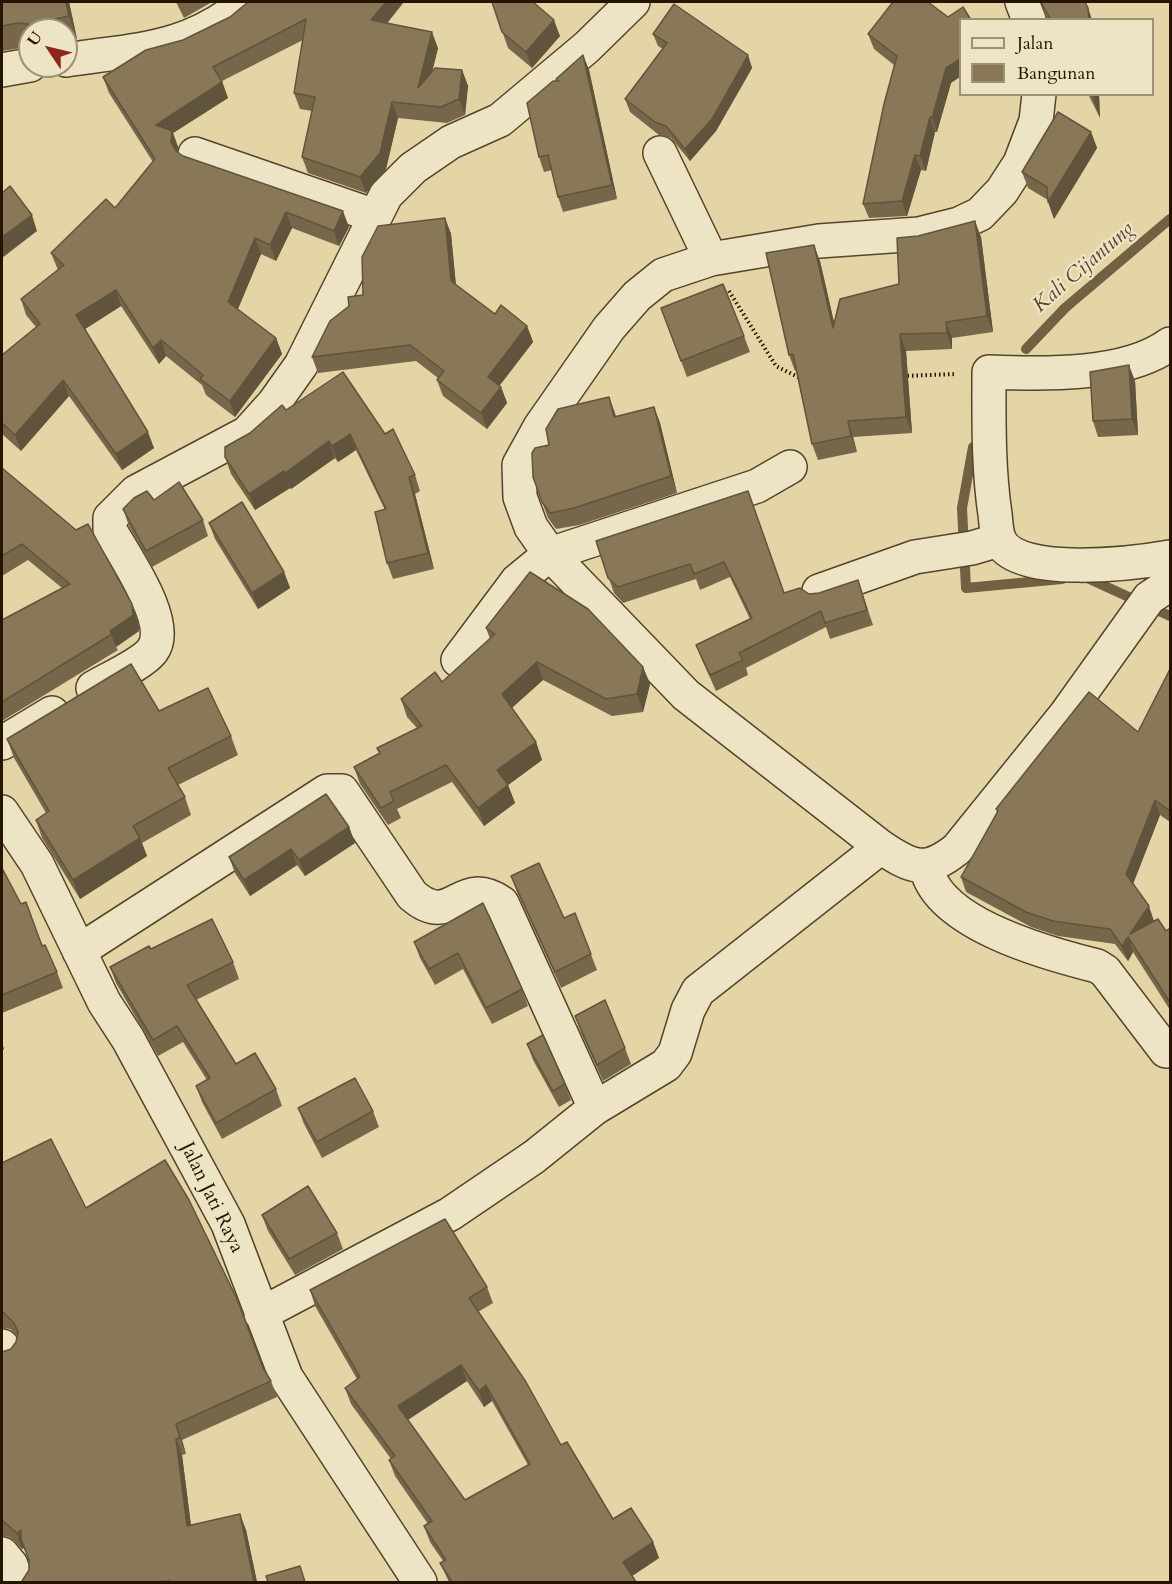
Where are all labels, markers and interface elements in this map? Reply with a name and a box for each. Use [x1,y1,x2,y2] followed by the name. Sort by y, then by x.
[18,18,78,78] north arrow
[959,18,1154,96] legend
[22,27,48,50] text: U
[1017,31,1053,56] text: Jalan
[1017,61,1095,86] text: Bangunan
[1028,217,1140,319] water label: Kali Cijantung
[174,1139,248,1257] street label: Jalan Jati Raya

